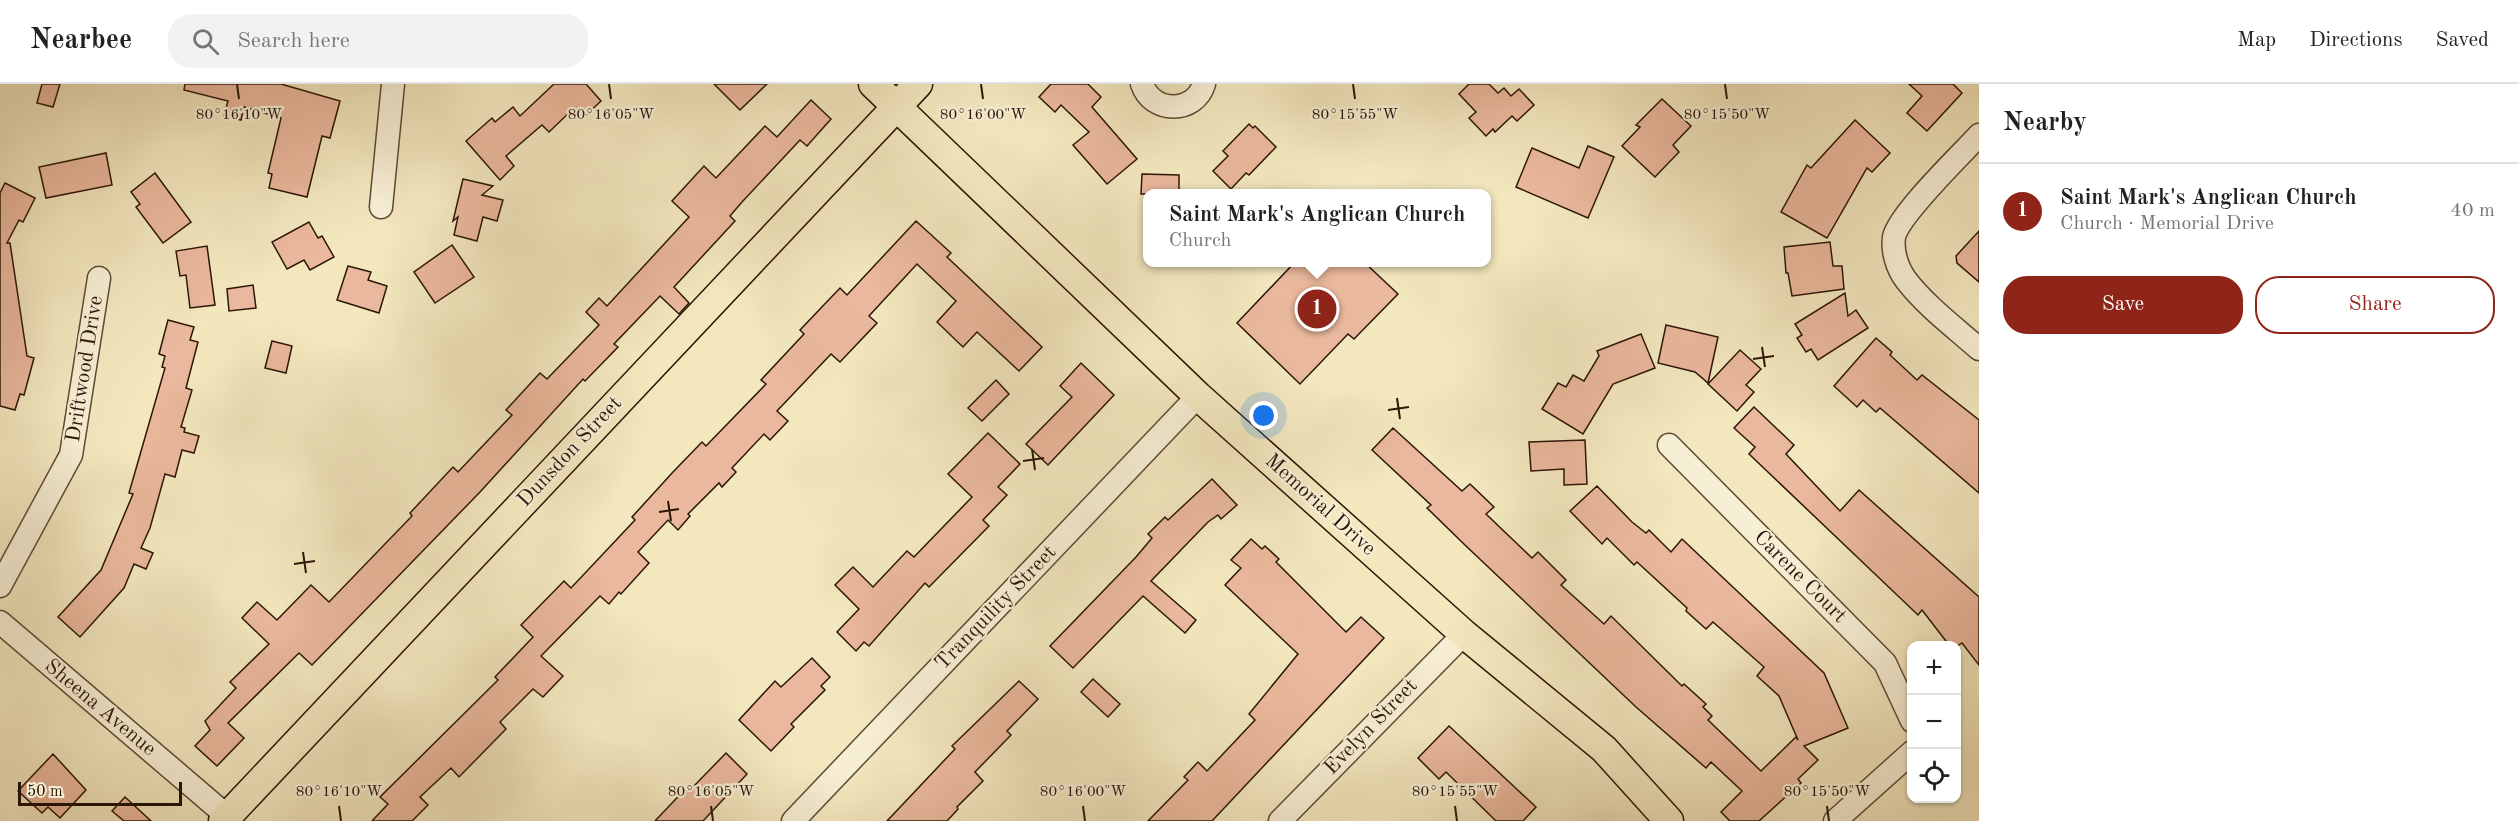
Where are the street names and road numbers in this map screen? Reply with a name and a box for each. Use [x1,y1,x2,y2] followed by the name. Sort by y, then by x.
[63,294,107,444] street label: Driftwood Drive
[514,393,626,511] street label: Dunsdon Street
[1261,450,1379,560] street label: Memorial Drive
[1750,527,1850,627] street label: Carene Court
[931,542,1061,674] street label: Tranquility Street
[40,656,160,760] street label: Sheena Avenue
[1320,675,1422,779] street label: Evelyn Street

